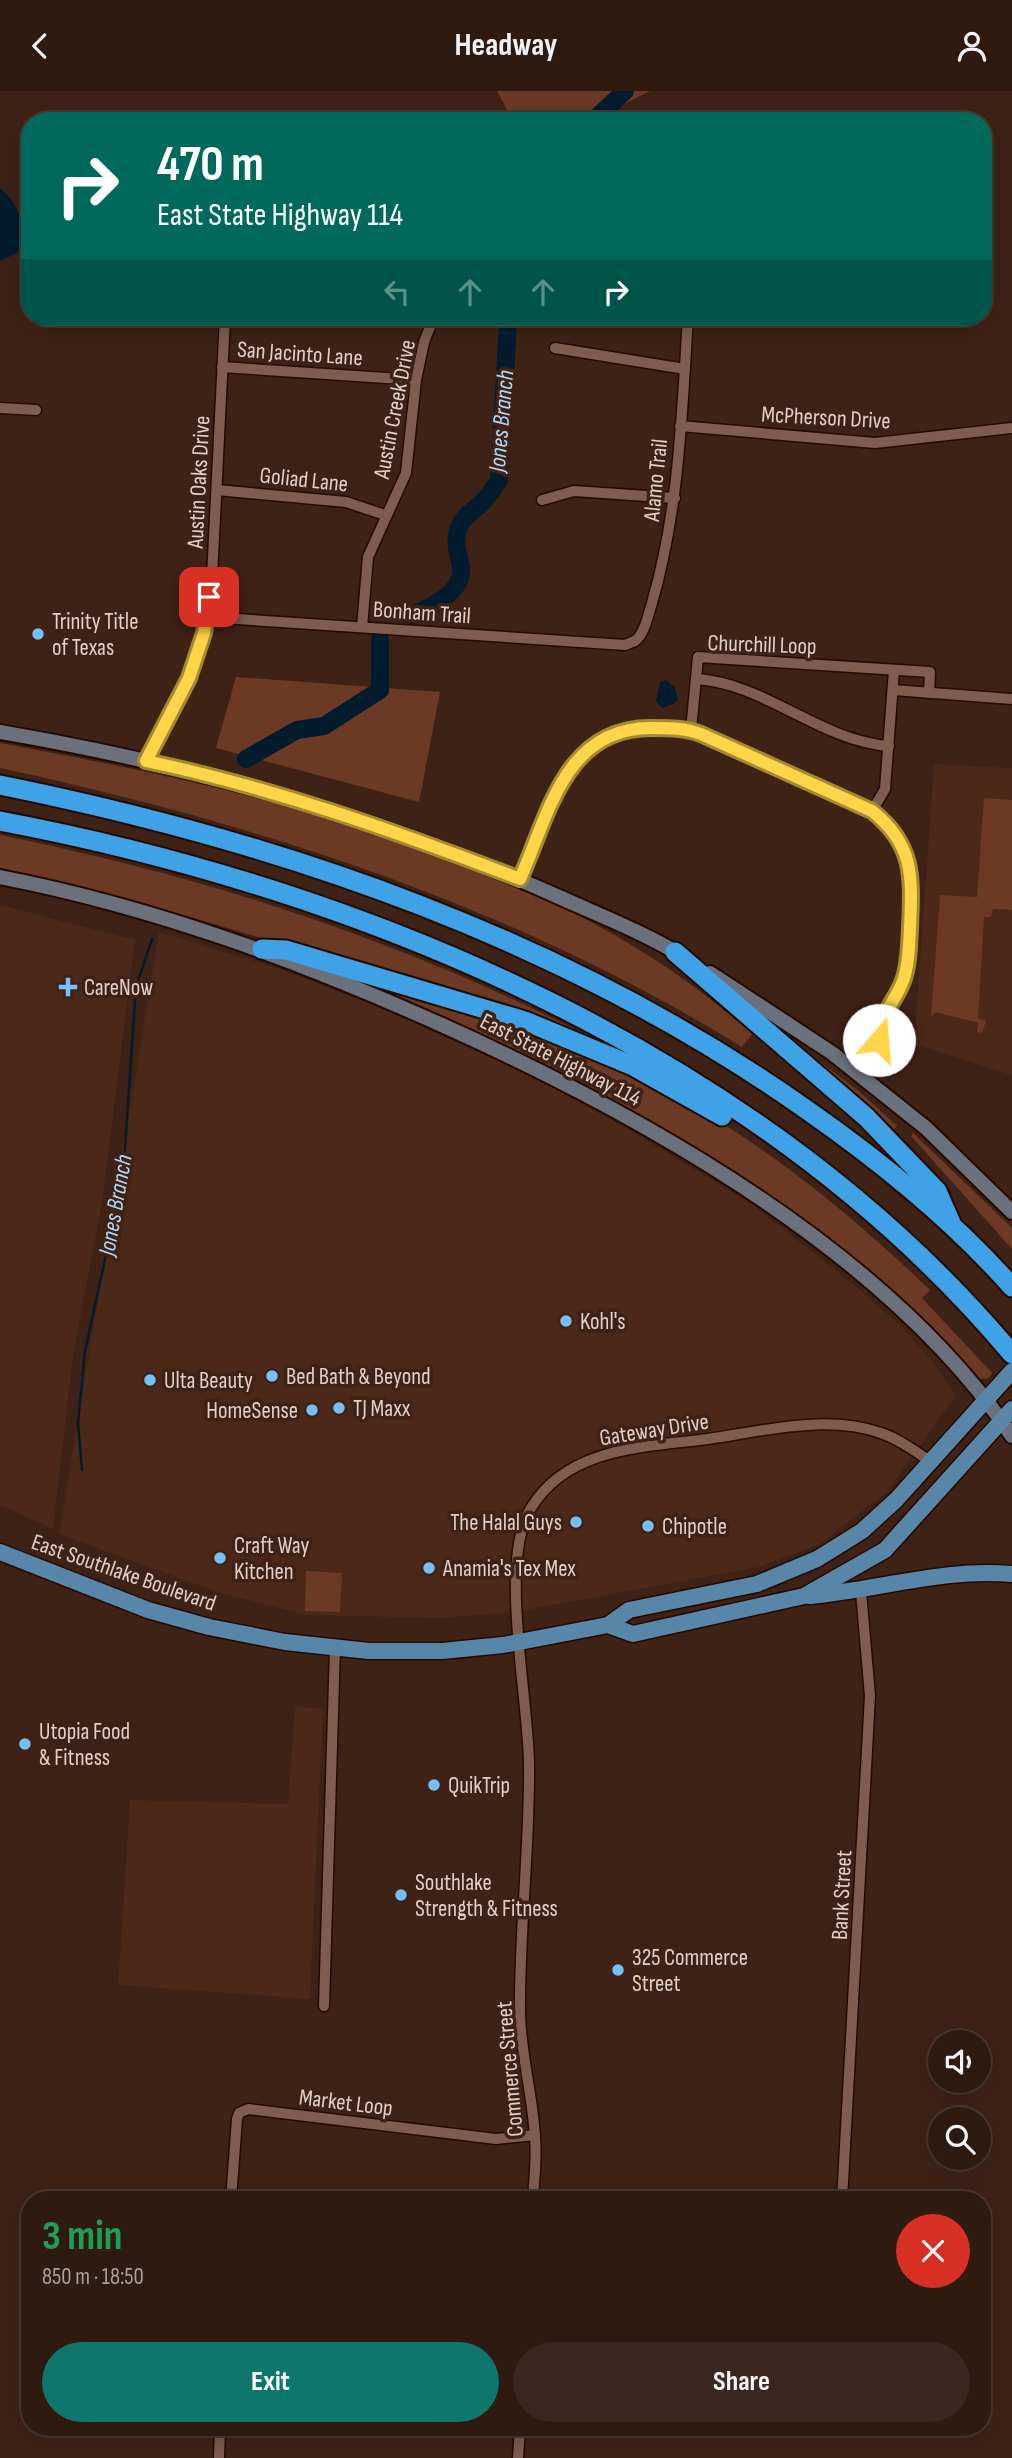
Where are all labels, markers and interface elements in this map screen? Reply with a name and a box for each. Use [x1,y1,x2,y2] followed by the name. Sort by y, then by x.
[455,26,557,65] text: Headway
[21,27,59,65] icon: back
[953,27,991,65] icon: person
[157,136,264,195] text: 470 m
[42,140,133,231] icon: right
[157,196,403,235] text: East State Highway 114
[378,273,416,311] icon: left
[451,273,489,311] icon: ahead
[524,273,562,311] icon: ahead
[597,273,635,311] icon: right
[236,336,364,372] street label: San Jacinto Lane
[368,337,422,482] street label: Austin Creek Drive
[482,369,520,475] water label: Jones Branch
[761,401,891,435] street label: McPherson Drive
[181,415,216,550] street label: Austin Oaks Drive
[638,438,674,524] street label: Alamo Trail
[258,461,349,499] street label: Goliad Lane
[179,567,239,627] pin
[190,578,228,616] icon: arrive
[372,596,472,630] street label: Bonham Trail
[52,608,138,662] place label: Trinity Title of Texas
[30,626,46,642] marker: Trinity Title of Texas
[707,629,817,661] street label: Churchill Loop
[84,974,153,1002] place label: CareNow
[58,977,78,997] marker: CareNow
[842,1003,916,1077] position arrow
[475,1007,646,1113] street label: East State Highway 114
[92,1152,139,1260] water label: Jones Branch
[580,1308,626,1336] place label: Kohl's
[558,1313,574,1329] marker: Kohl's
[286,1363,431,1391] place label: Bed Bath & Beyond
[164,1367,253,1395] place label: Ulta Beauty
[264,1368,280,1384] marker: Bed Bath & Beyond
[142,1372,158,1388] marker: Ulta Beauty
[353,1395,411,1423] place label: TJ Maxx
[206,1397,298,1425] place label: HomeSense
[331,1400,347,1416] marker: TJ Maxx
[304,1402,320,1418] marker: HomeSense
[598,1408,711,1452] street label: Gateway Drive
[450,1509,562,1537] place label: The Halal Guys
[662,1513,727,1541] place label: Chipotle
[568,1514,584,1530] marker: The Halal Guys
[640,1518,656,1534] marker: Chipotle
[28,1528,220,1618] street label: East Southlake Boulevard
[234,1532,309,1586] place label: Craft Way Kitchen
[212,1550,228,1566] marker: Craft Way Kitchen
[442,1555,576,1583] place label: Anamia's Tex Mex
[421,1560,437,1576] marker: Anamia's Tex Mex
[39,1718,130,1772] place label: Utopia Food & Fitness
[17,1736,33,1752] marker: Utopia Food & Fitness
[448,1772,510,1800] place label: QuikTrip
[426,1777,442,1793] marker: QuikTrip
[826,1849,858,1941] street label: Bank Street
[415,1869,558,1923] place label: Southlake Strength & Fitness
[393,1887,409,1903] marker: Southlake Strength & Fitness
[632,1944,748,1998] place label: 325 Commerce Street
[610,1962,626,1978] marker: 325 Commerce Street
[490,2000,530,2138] street label: Commerce Street
[928,2030,991,2170] map controls
[928,2030,991,2093] button: sound
[297,2083,394,2123] street label: Market Loop
[928,2107,991,2170] button: search
[42,2211,122,2262] text: 3 min
[896,2214,970,2288] button: close
[42,2263,144,2291] text: 850 m · 18:50
[42,2342,499,2422] button: Exit
[513,2342,970,2422] button: Share

